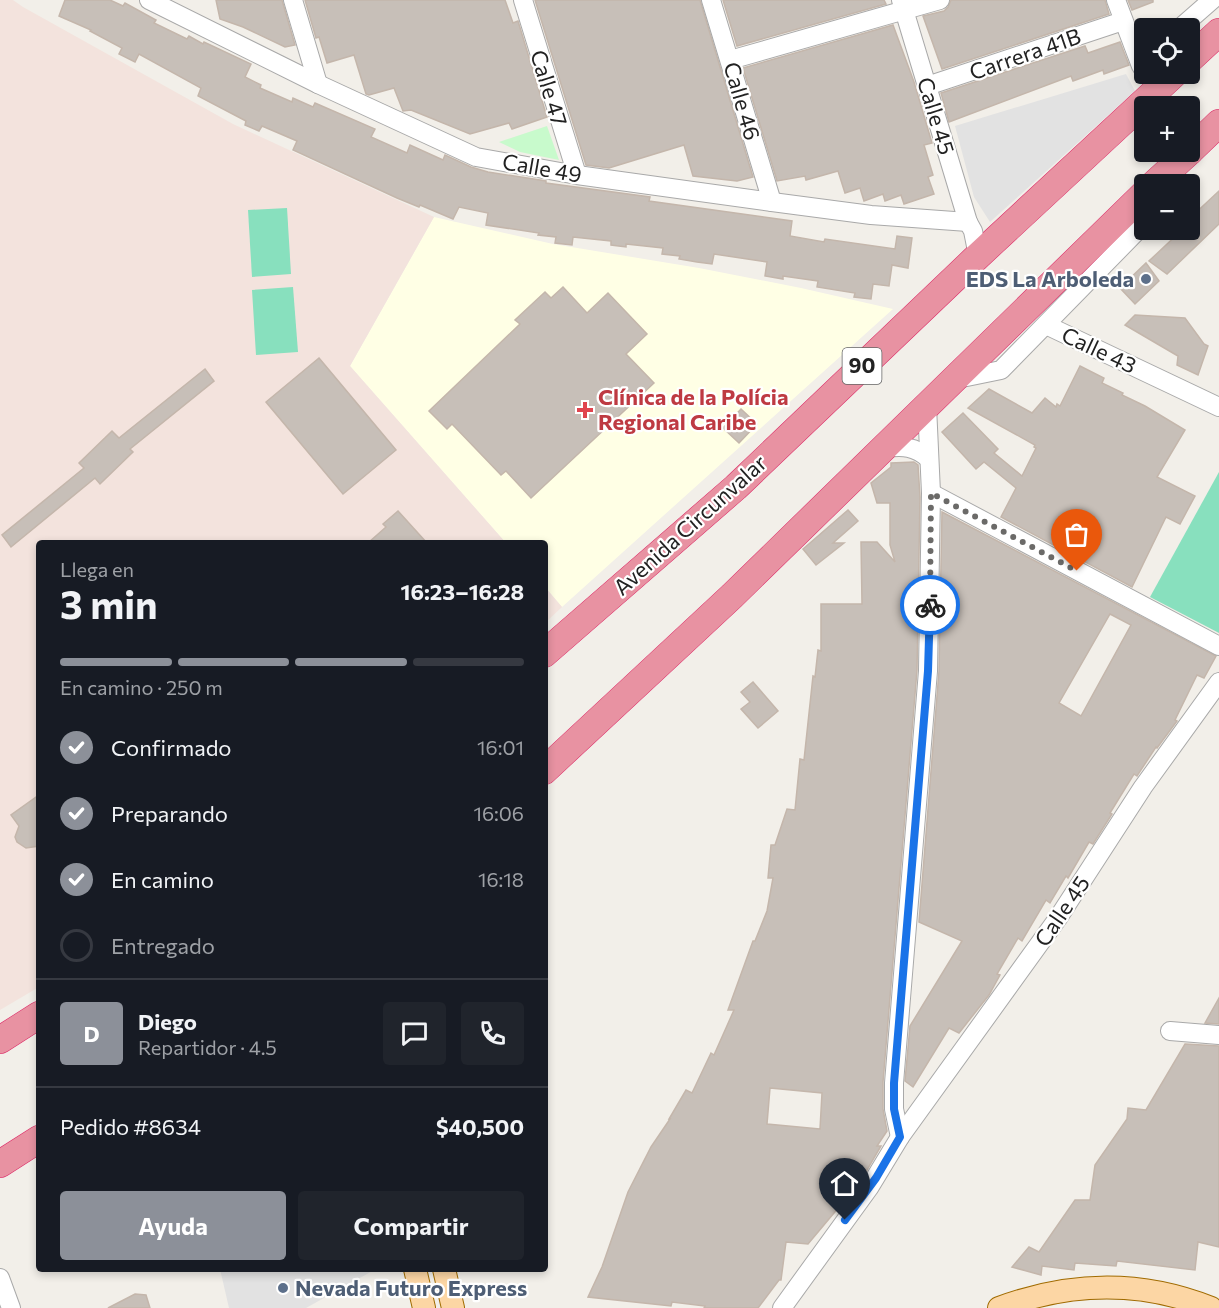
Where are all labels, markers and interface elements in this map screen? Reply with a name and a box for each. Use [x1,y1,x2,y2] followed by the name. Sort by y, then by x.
[1134,18,1200,240] map controls
[1134,18,1200,84] button: locate
[966,22,1084,85] street label: Carrera 41B
[525,47,574,129] street label: Calle 47
[718,59,767,143] street label: Calle 46
[912,74,961,158] street label: Calle 45
[1134,96,1200,162] button: +
[500,147,584,188] street label: Calle 49
[1134,174,1200,240] button: −
[966,265,1134,292] place label: EDS La Arboleda
[1139,272,1153,286] marker: EDS La Arboleda
[1058,321,1141,379] street label: Calle 43
[842,348,882,384] road number: 90
[598,383,789,435] place label: Clínica de la Polícia Regional Caribe
[576,401,594,419] marker: Clínica de la Polícia Regional Caribe
[608,449,772,600] street label: Avenida Circunvalar
[1051,509,1102,571] pin
[1060,518,1093,551] icon: bag
[60,557,134,581] text: Llega en
[900,575,960,635] courier
[400,578,524,605] text: 16:23–16:28
[60,579,158,627] text: 3 min
[914,589,947,622] icon: bike
[60,675,223,699] text: En camino · 250 m
[60,731,93,764] icon: check
[111,734,232,761] text: Confirmado
[477,735,524,759] text: 16:01
[60,797,93,830] icon: check
[111,800,228,827] text: Preparando
[473,801,524,825] text: 16:06
[60,863,93,896] icon: check
[111,866,214,893] text: En camino
[478,867,524,891] text: 16:18
[1028,870,1095,951] street label: Calle 45
[111,932,215,959] text: Entregado
[383,1002,446,1065] button: chat
[461,1002,524,1065] button: phone
[138,1008,197,1035] text: Diego
[83,1020,100,1047] text: D
[138,1035,277,1059] text: Repartidor · 4.5
[60,1113,201,1140] text: Pedido #8634
[436,1113,524,1140] text: $40,500
[819,1158,870,1220] pin
[828,1167,861,1200] icon: home
[60,1191,286,1260] button: Ayuda
[298,1191,524,1260] button: Compartir
[295,1274,527,1301] place label: Nevada Futuro Express
[276,1281,290,1295] marker: Nevada Futuro Express

